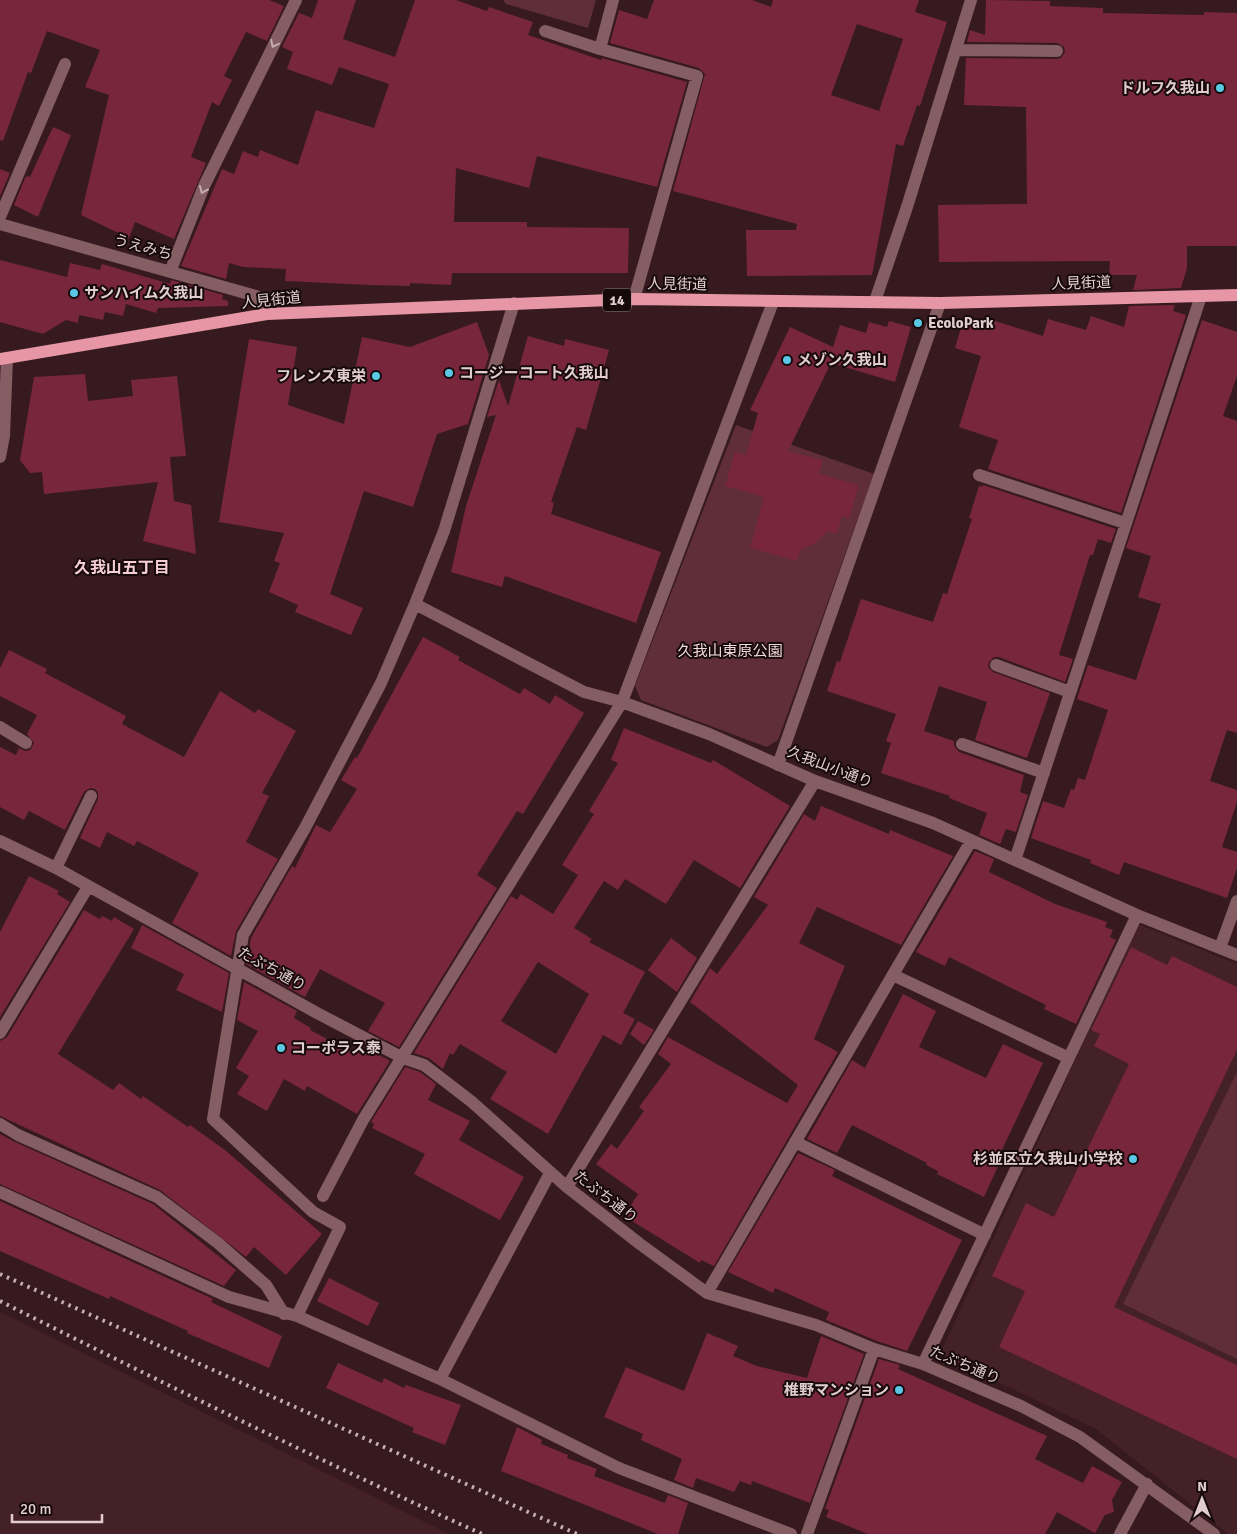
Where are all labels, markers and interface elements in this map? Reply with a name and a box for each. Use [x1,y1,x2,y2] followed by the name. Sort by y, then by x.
[271,38,281,47] one-way arrow
[1120,79,1210,97] place label: ドルフ久我山
[1214,82,1226,94] marker: ドルフ久我山
[199,185,209,193] one-way arrow
[112,231,174,263] street label: うえみち
[1051,273,1111,293] street label: 人見街道
[647,274,707,294] street label: 人見街道
[84,284,203,302] place label: サンハイム久我山
[68,287,80,299] marker: サンハイム久我山
[240,288,302,312] street label: 人見街道
[603,288,631,312] road number: 14
[928,314,994,332] place label: EcoloPark
[912,317,924,329] marker: EcoloPark
[797,351,887,369] place label: メゾン久我山
[781,354,793,366] marker: メゾン久我山
[459,364,609,382] place label: コージーコート久我山
[276,367,366,385] place label: フレンズ東栄
[443,367,455,379] marker: コージーコート久我山
[370,370,382,382] marker: フレンズ東栄
[74,558,170,578] district label: 久我山五丁目
[677,642,783,660] park label: 久我山東原公園
[785,742,875,792] street label: 久我山小通り
[235,943,309,995] street label: たぶち通り
[291,1039,381,1057] place label: コーポラス泰
[275,1042,287,1054] marker: コーポラス泰
[973,1150,1123,1168] place label: 杉並区立久我山小学校
[1127,1153,1139,1165] marker: 杉並区立久我山小学校
[571,1167,641,1227] street label: たぶち通り
[927,1342,1003,1388] street label: たぶち通り
[784,1381,889,1399] place label: 椎野マンション
[893,1384,905,1396] marker: 椎野マンション
[1177,1474,1227,1524] north arrow
[1197,1478,1207,1495] text: N
[12,1492,102,1524] scale bar
[20,1500,51,1518] text: 20 m

